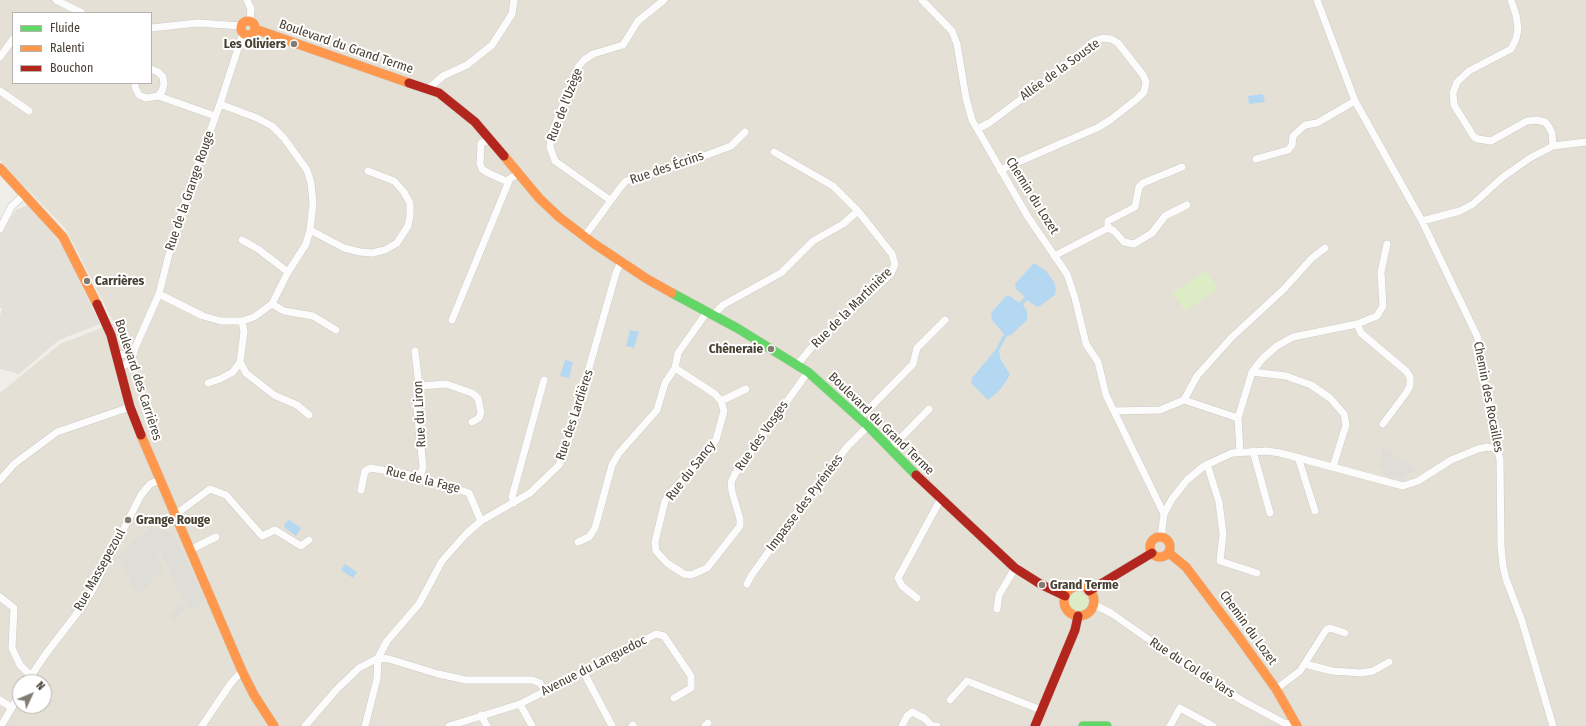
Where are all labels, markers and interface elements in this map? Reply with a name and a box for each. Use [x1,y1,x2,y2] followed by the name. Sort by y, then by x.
[12,12,152,84] legend
[277,17,415,77] street label: Boulevard du Grand Terme
[50,21,80,35] text: Fluide
[224,36,286,52] place label: Les Oliviers
[1017,36,1103,104] street label: Allée de la Souste
[289,39,299,49] marker: Les Oliviers
[50,41,85,55] text: Ralenti
[50,61,93,75] text: Bouchon
[544,66,586,144] street label: Rue de l'Uzège
[162,129,218,253] street label: Rue de la Grange Rouge
[628,148,706,188] street label: Rue des Écrins
[1002,155,1062,237] street label: Chemin du Lozet
[809,265,895,351] street label: Rue de la Martinière
[95,273,144,289] place label: Carrières
[82,276,92,286] marker: Carrières
[111,317,165,443] street label: Boulevard des Carrières
[1470,340,1506,454] street label: Chemin des Rocailles
[709,341,763,357] place label: Chêneraie
[766,344,776,354] marker: Chêneraie
[553,368,597,462] street label: Rue des Lardières
[825,369,937,479] street label: Boulevard du Grand Terme
[410,380,430,448] street label: Rue du Liron
[732,398,792,474] street label: Rue des Vosges
[663,438,719,504] street label: Rue du Sancy
[763,451,847,555] street label: Impasse des Pyrénées
[384,463,462,497] street label: Rue de la Fage
[136,512,210,528] place label: Grange Rouge
[123,515,133,525] marker: Grange Rouge
[71,526,129,614] street label: Rue Massepezoul
[1050,577,1119,593] place label: Grand Terme
[1037,580,1047,590] marker: Grand Terme
[1216,588,1280,668] street label: Chemin du Lozet
[539,633,649,699] street label: Avenue du Languedoc
[1146,635,1238,701] street label: Rue du Col de Vars
[12,674,52,714] north arrow
[33,679,47,693] text: N

